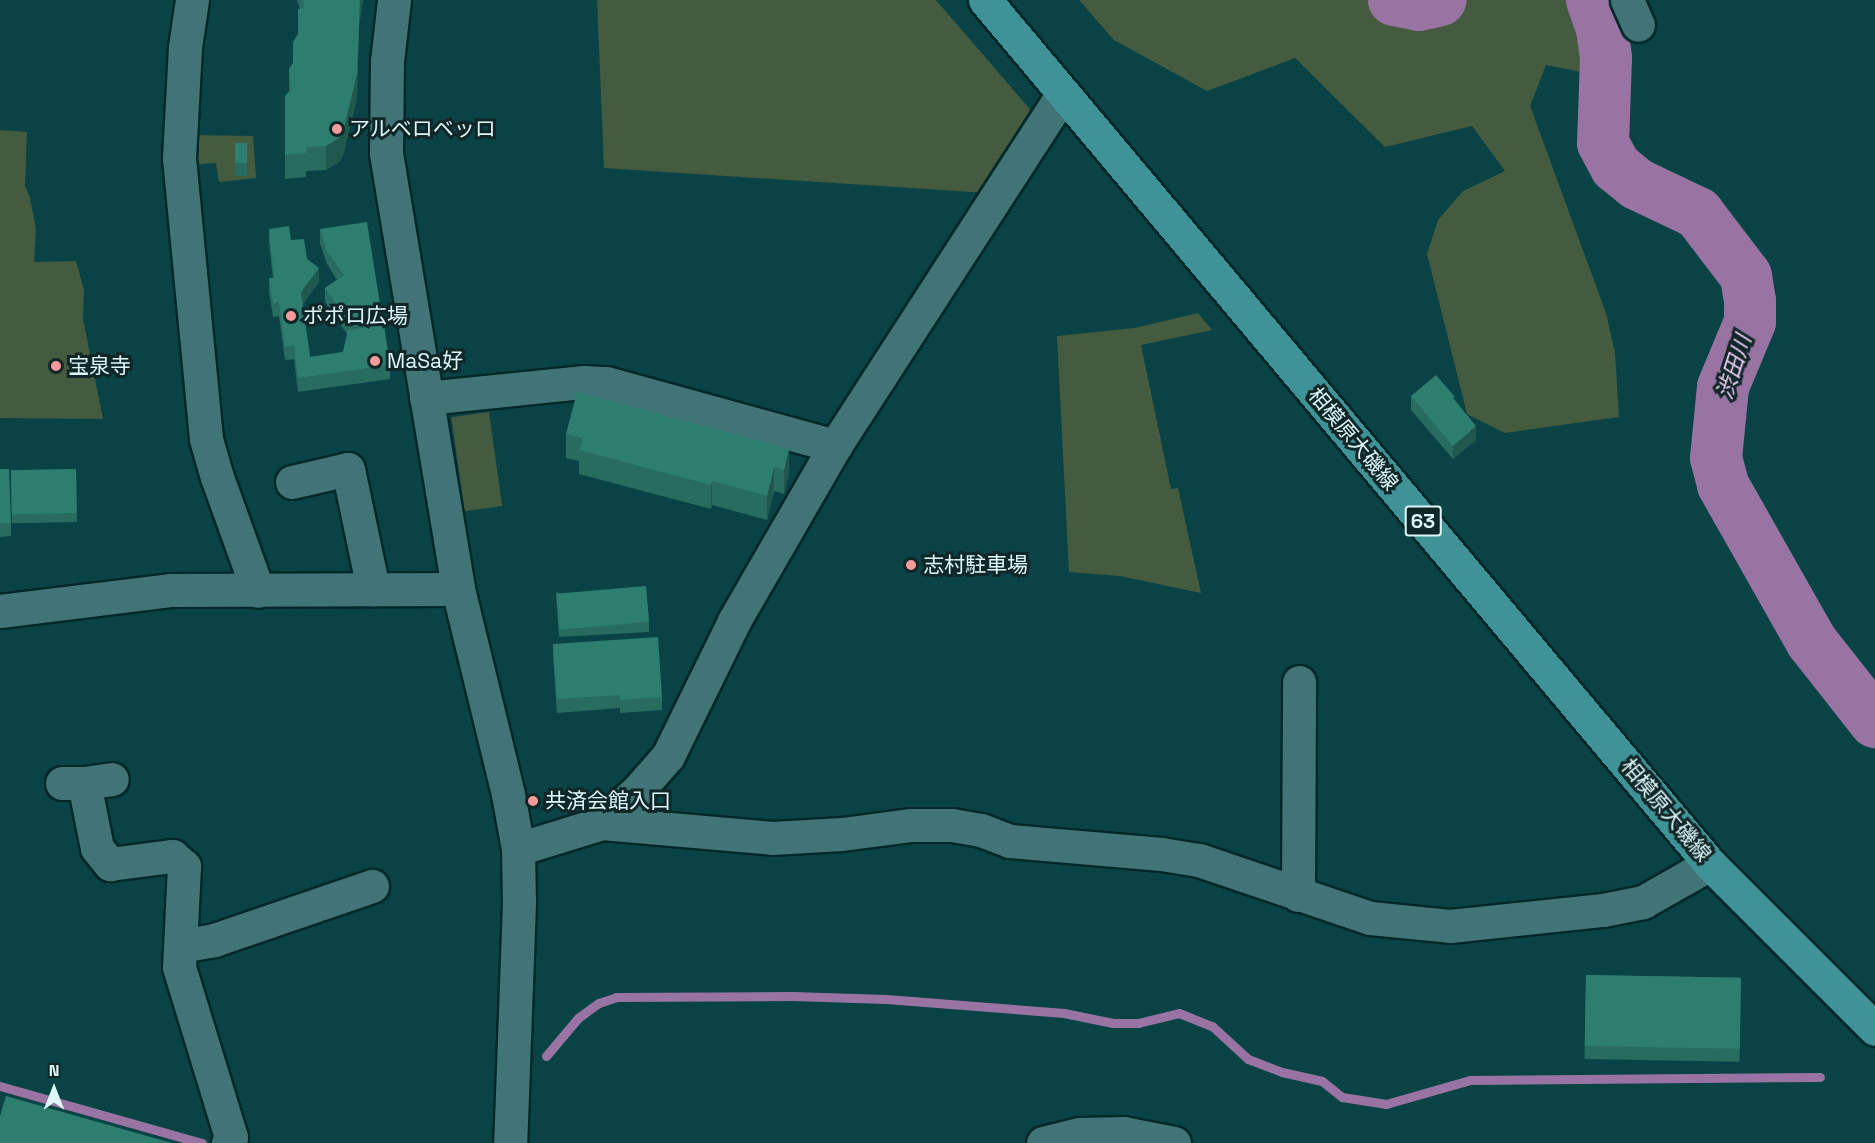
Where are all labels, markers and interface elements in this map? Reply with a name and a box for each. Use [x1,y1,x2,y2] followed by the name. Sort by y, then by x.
[349,116,496,142] place label: アルベロベッロ
[330,122,344,136] marker: アルベロベッロ
[303,303,408,329] place label: ポポロ広場
[284,309,298,323] marker: ポポロ広場
[1711,332,1757,402] water label: 渋田川
[387,348,463,374] place label: MaSa好
[68,353,131,379] place label: 宝泉寺
[368,354,382,368] marker: MaSa好
[49,359,63,373] marker: 宝泉寺
[1303,383,1403,495] street label: 相模原大磯線
[1404,504,1442,538] road number: 63
[923,552,1028,578] place label: 志村駐車場
[904,558,918,572] marker: 志村駐車場
[1616,754,1716,866] street label: 相模原大磯線
[545,788,671,814] place label: 共済会館入口
[526,794,540,808] marker: 共済会館入口
[24,1059,84,1119] north arrow
[49,1060,59,1081] text: N

